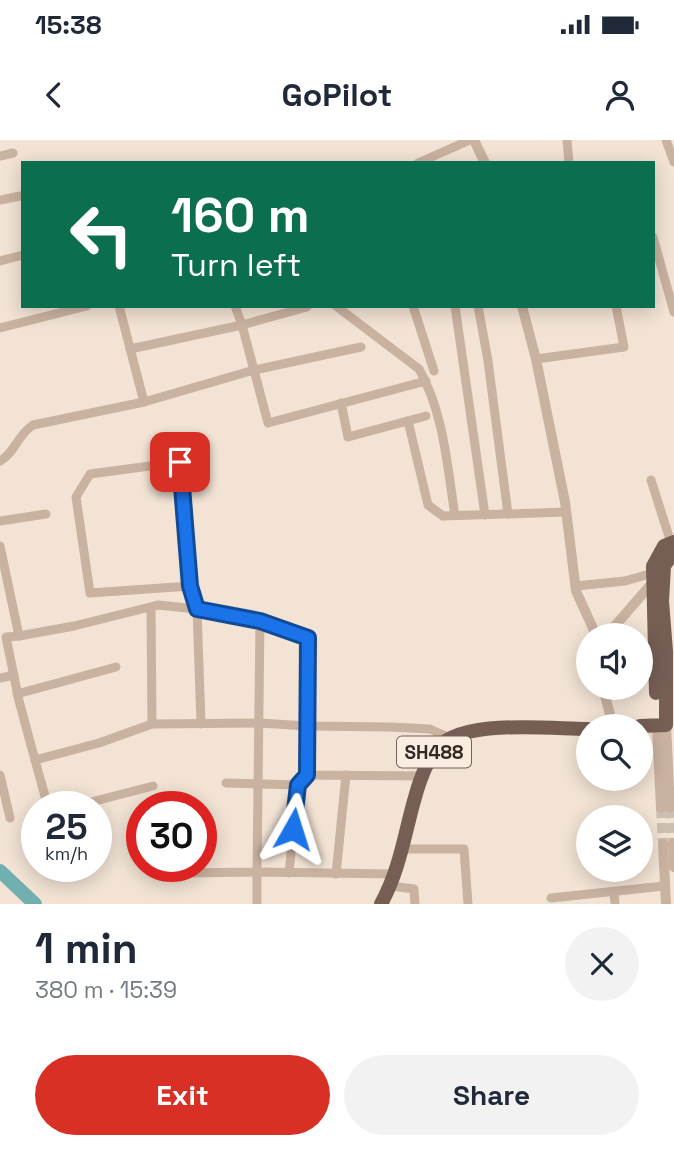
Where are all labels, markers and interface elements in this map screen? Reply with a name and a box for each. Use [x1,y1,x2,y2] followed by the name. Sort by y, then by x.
[35,8,102,42] text: 15:38
[282,75,392,115] text: GoPilot
[35,76,73,114] icon: back
[601,76,639,114] icon: person
[171,184,309,246] text: 160 m
[56,189,147,280] icon: left
[171,245,301,285] text: Turn left
[150,432,210,492] pin
[161,443,199,481] icon: arrive
[576,623,653,882] map controls
[576,623,653,700] button: sound
[576,714,653,791] button: search
[397,736,471,768] road number: SH488
[126,791,217,882] speed limit sign: 30
[256,792,330,866] position arrow
[46,805,87,849] text: 25
[576,805,653,882] button: layers
[45,842,88,865] text: km/h
[35,922,138,975] text: 1 min
[565,927,639,1001] button: close
[35,975,177,1005] text: 380 m · 15:39
[35,1055,330,1135] button: Exit
[344,1055,639,1135] button: Share

